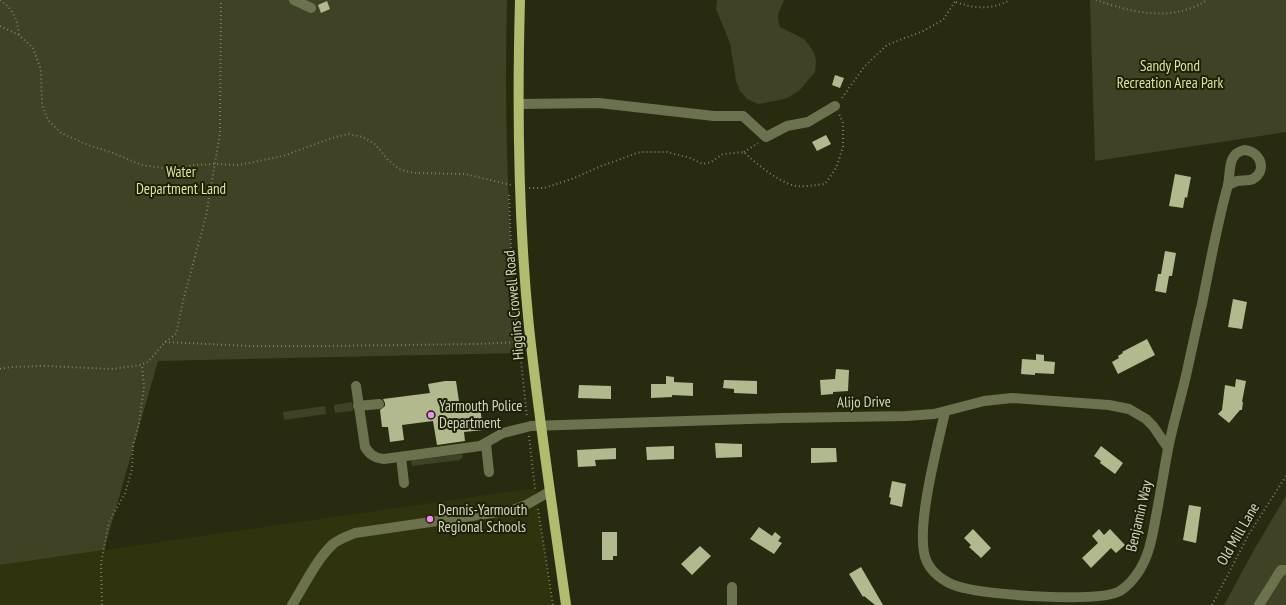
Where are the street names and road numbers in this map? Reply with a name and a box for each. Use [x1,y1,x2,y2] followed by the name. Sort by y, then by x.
[499,249,528,361] street label: Higgins Crowell Road
[837,392,891,411] street label: Alijo Drive
[1121,478,1156,554] street label: Benjamin Way
[1212,499,1263,568] street label: Old Mill Lane

